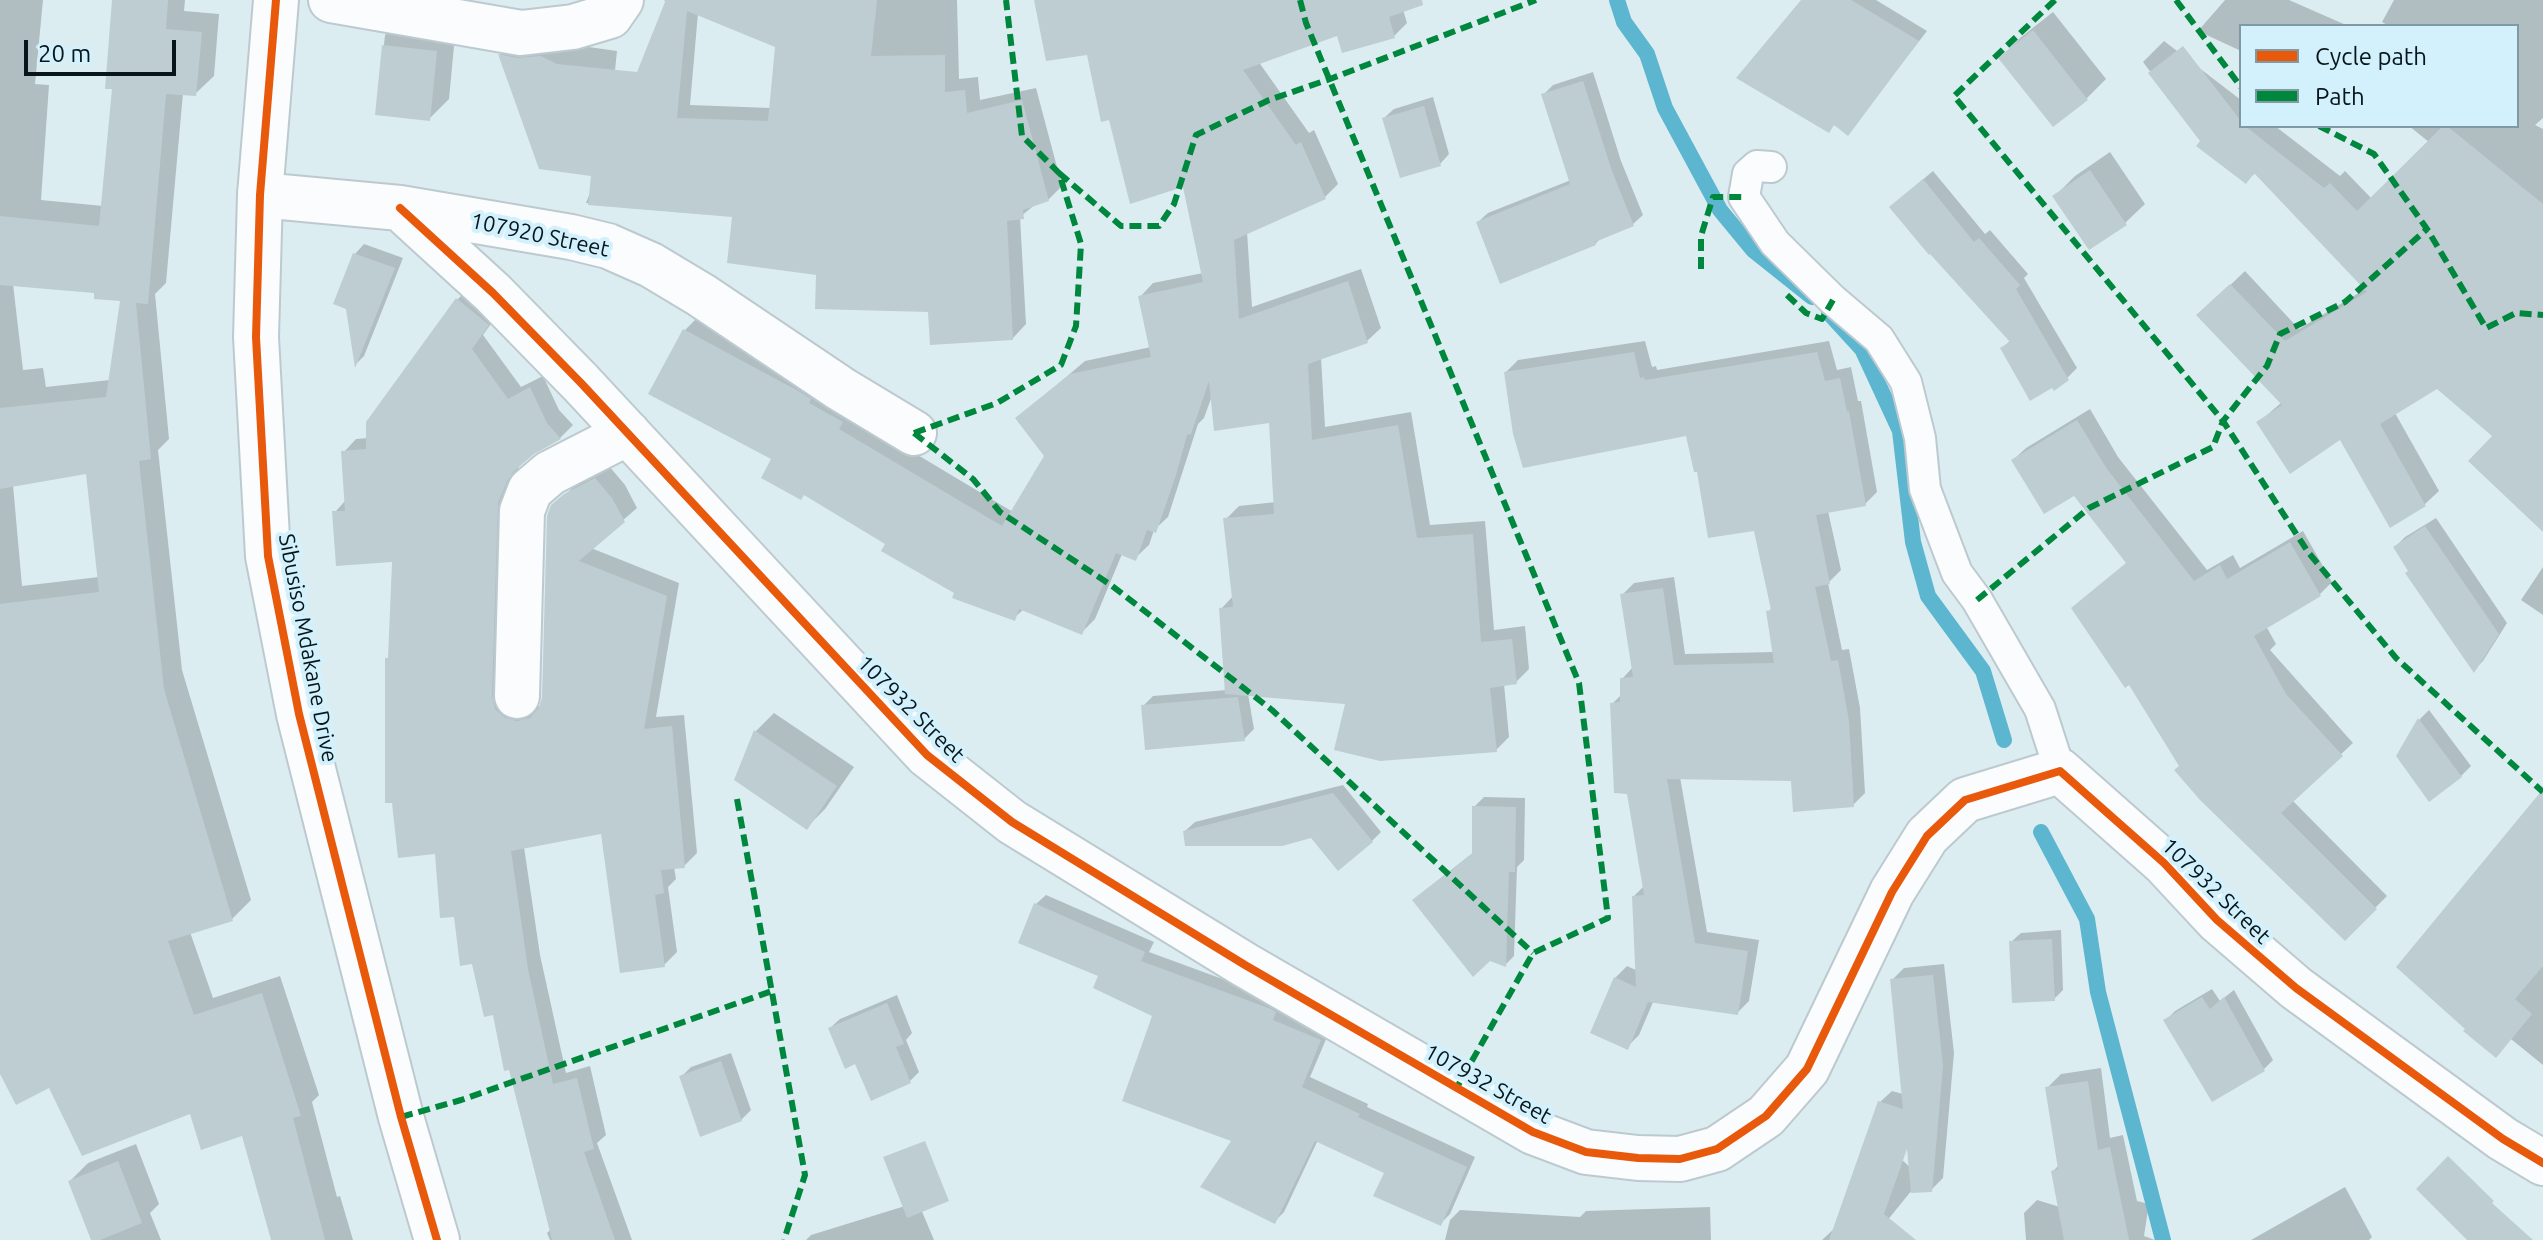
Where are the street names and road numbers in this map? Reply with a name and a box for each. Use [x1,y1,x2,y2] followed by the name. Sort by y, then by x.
[468,207,612,263] street label: 107920 Street
[273,532,343,764] street label: Sibusiso Mdakane Drive
[852,650,970,768] street label: 107932 Street
[2156,833,2276,949] street label: 107932 Street
[1420,1038,1556,1130] street label: 107932 Street

